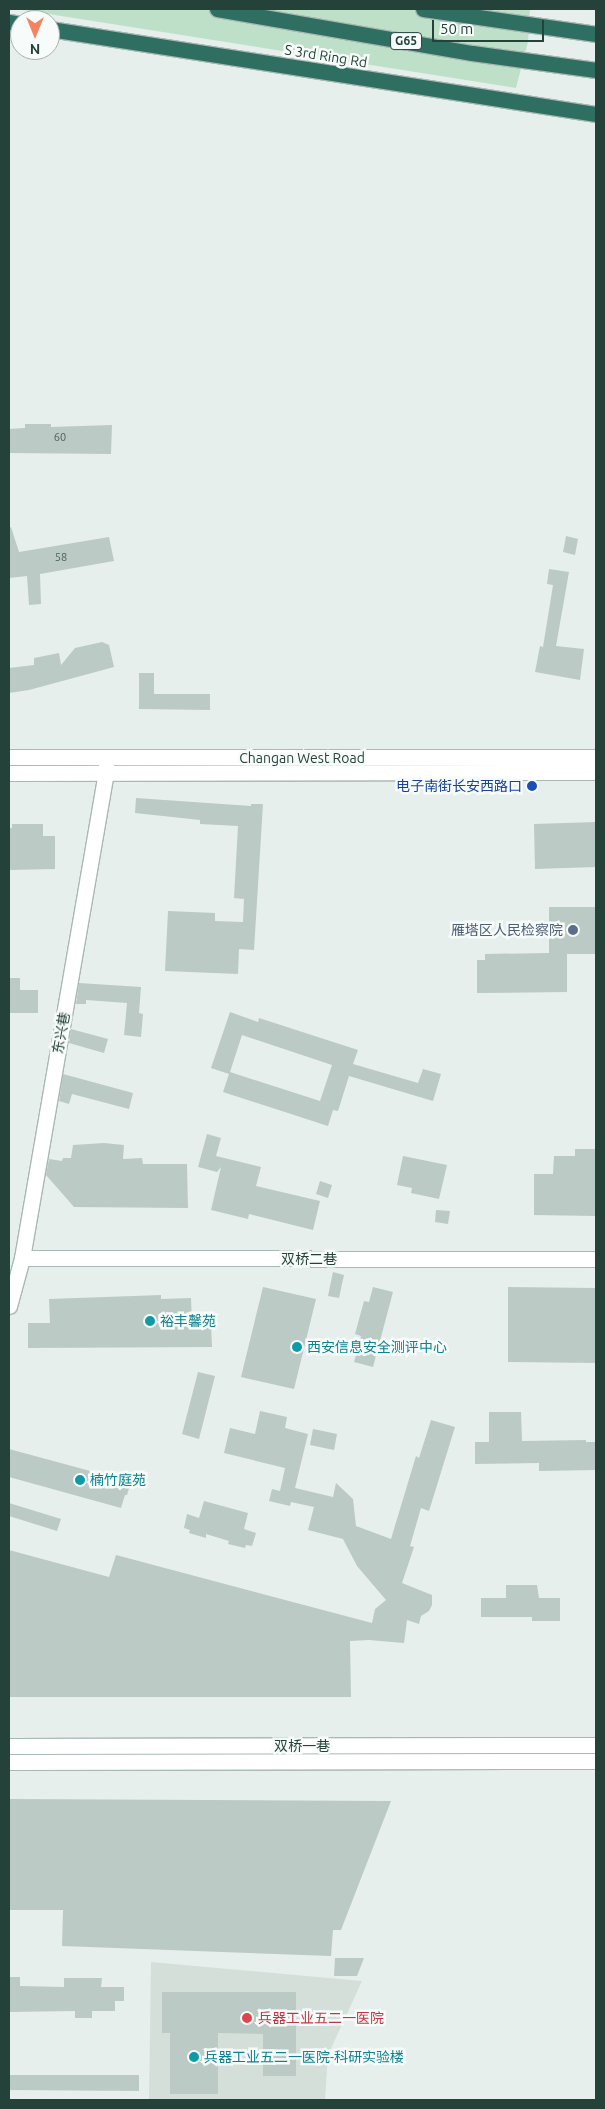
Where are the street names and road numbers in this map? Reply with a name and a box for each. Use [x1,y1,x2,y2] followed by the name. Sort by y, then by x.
[390,31,422,50] road number: G65
[284,41,368,71] street label: S 3rd Ring Rd
[239,750,365,766] street label: Changan West Road
[49,1011,73,1055] street label: 东兴巷
[281,1251,337,1267] street label: 双桥二巷
[274,1738,330,1754] street label: 双桥一巷

